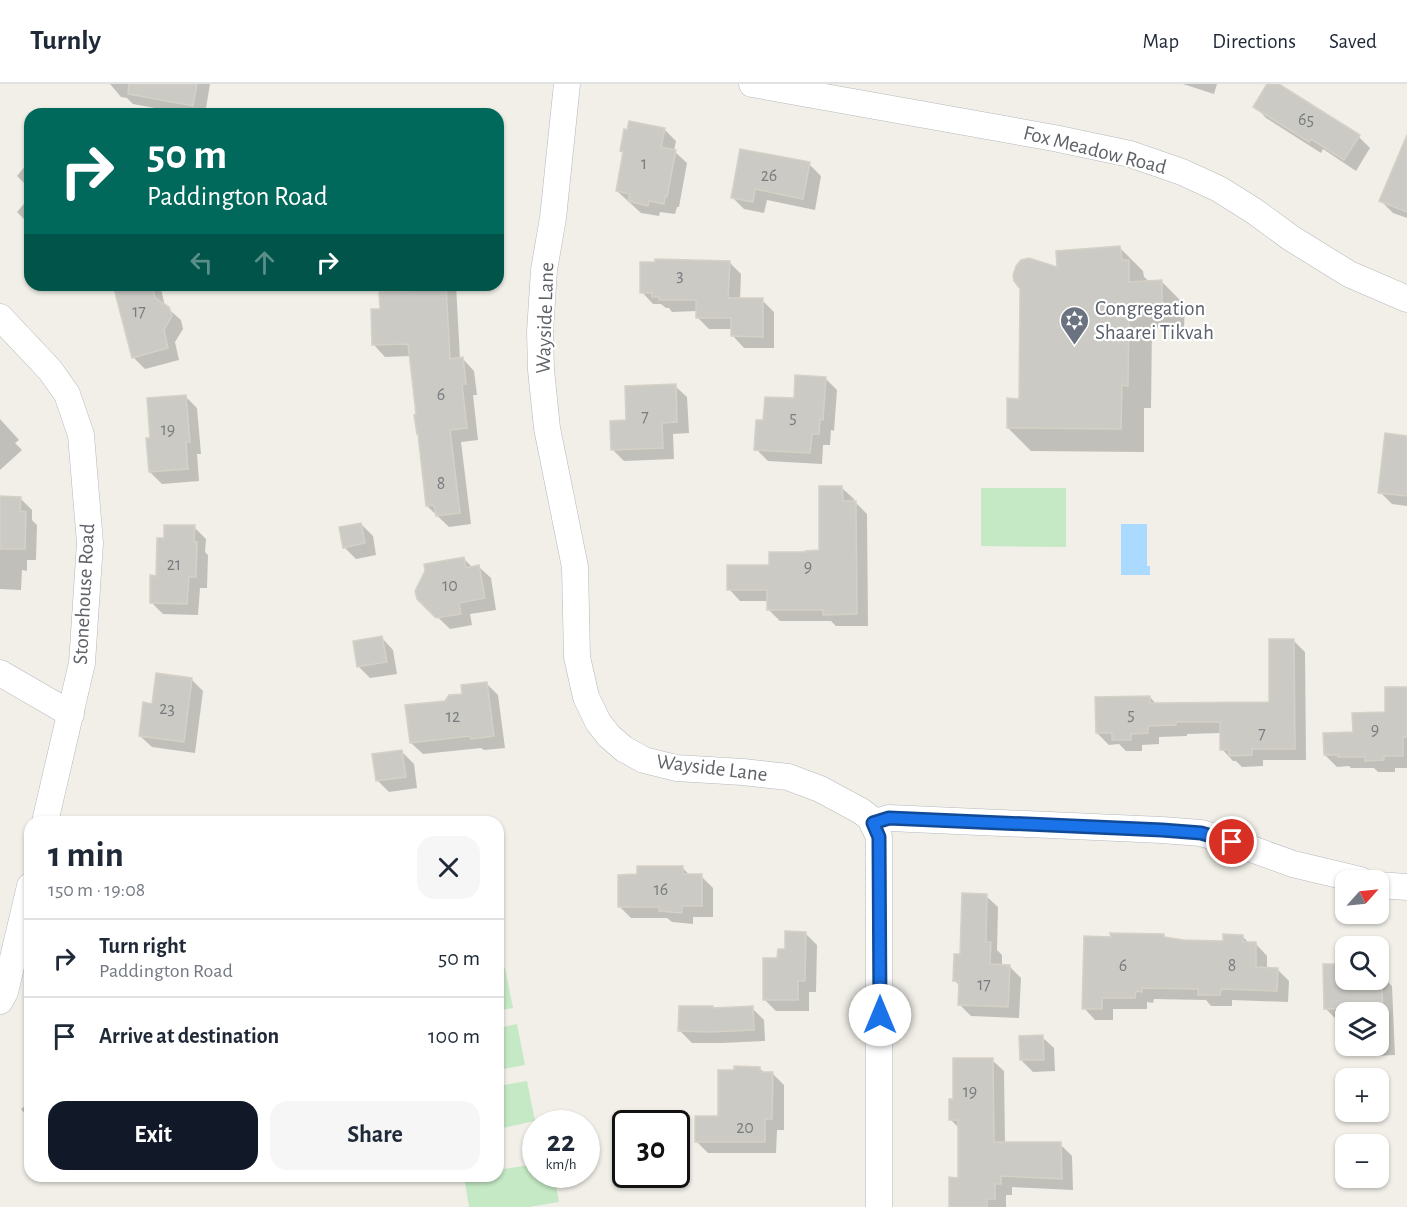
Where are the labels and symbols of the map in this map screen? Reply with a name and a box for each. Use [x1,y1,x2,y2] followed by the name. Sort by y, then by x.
[1298,111,1314,129] house number: 65
[1021,122,1169,178] street label: Fox Meadow Road
[641,155,647,173] house number: 1
[761,167,777,185] house number: 26
[533,262,557,374] street label: Wayside Lane
[676,267,684,285] house number: 3
[1095,298,1214,343] place label: Congregation Shaarei Tikvah
[132,303,146,321] house number: 17
[1058,304,1090,346] synagogue icon: Congregation Shaarei Tikvah
[437,386,445,404] house number: 6
[641,408,649,426] house number: 7
[789,409,797,427] house number: 5
[161,421,175,439] house number: 19
[437,475,445,493] house number: 8
[70,523,98,665] street label: Stonehouse Road
[167,556,181,574] house number: 21
[804,558,812,576] house number: 9
[442,577,458,595] house number: 10
[159,700,175,718] house number: 23
[1127,706,1135,724] house number: 5
[446,708,460,726] house number: 12
[1371,721,1379,739] house number: 9
[1258,725,1266,743] house number: 7
[655,751,769,785] street label: Wayside Lane
[1206,816,1257,867] pin
[1335,870,1389,924] north arrow
[654,881,668,899] house number: 16
[1119,957,1127,975] house number: 6
[1228,957,1236,975] house number: 8
[977,976,991,994] house number: 17
[848,983,912,1047] position arrow
[963,1083,977,1101] house number: 19
[612,1110,690,1188] speed limit sign: 30
[736,1119,754,1137] house number: 20

